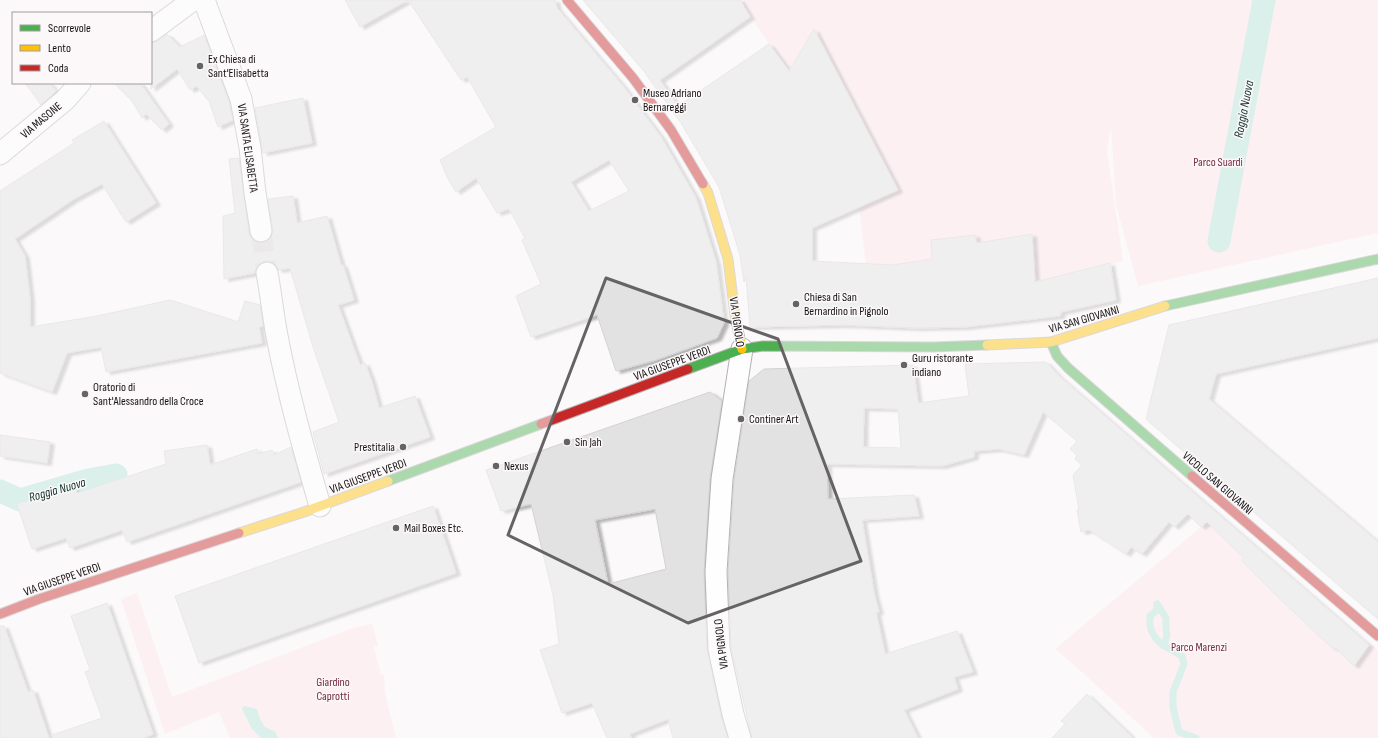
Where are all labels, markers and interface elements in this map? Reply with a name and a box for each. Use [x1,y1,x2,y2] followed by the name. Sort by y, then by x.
[12,12,152,84] legend
[48,21,91,36] text: Scorrevole
[48,41,71,56] text: Lento
[208,52,269,81] place label: Ex Chiesa di Sant'Elisabetta
[48,61,69,76] text: Coda
[195,61,205,71] marker: Ex Chiesa di Sant'Elisabetta
[1231,78,1258,139] water label: Roggia Nuova
[643,86,702,115] place label: Museo Adriano Bernareggi
[630,95,640,105] marker: Museo Adriano Bernareggi
[18,99,65,142] street label: VIA MASONE
[234,103,261,194] street label: VIA SANTA ELISABETTA
[1193,155,1243,170] park label: Parco Suardi
[804,290,889,319] place label: Chiesa di San Bernardino in Pignolo
[726,296,747,348] street label: VIA PIGNOLO
[791,299,801,309] marker: Chiesa di San Bernardino in Pignolo
[1047,302,1121,337] street label: VIA SAN GIOVANNI
[632,343,713,384] street label: VIA GIUSEPPE VERDI
[912,351,974,380] place label: Guru ristorante indiano
[899,360,909,370] marker: Guru ristorante indiano
[93,380,204,409] place label: Oratorio di Sant'Alessandro della Croce
[80,389,90,399] marker: Oratorio di Sant'Alessandro della Croce
[749,412,799,427] place label: Continer Art
[736,414,746,424] marker: Continer Art
[575,435,602,450] place label: Sin Jah
[562,437,572,447] marker: Sin Jah
[354,440,395,455] place label: Prestitalia
[398,442,408,452] marker: Prestitalia
[1179,449,1256,518] street label: VICOLO SAN GIOVANNI
[328,456,409,497] street label: VIA GIUSEPPE VERDI
[504,459,529,474] place label: Nexus
[491,461,501,471] marker: Nexus
[27,474,88,506] water label: Roggia Nuova
[404,521,464,536] place label: Mail Boxes Etc.
[391,523,401,533] marker: Mail Boxes Etc.
[22,559,103,600] street label: VIA GIUSEPPE VERDI
[711,618,732,670] street label: VIA PIGNOLO
[1171,640,1227,655] park label: Parco Marenzi
[316,675,350,704] park label: Giardino Caprotti

